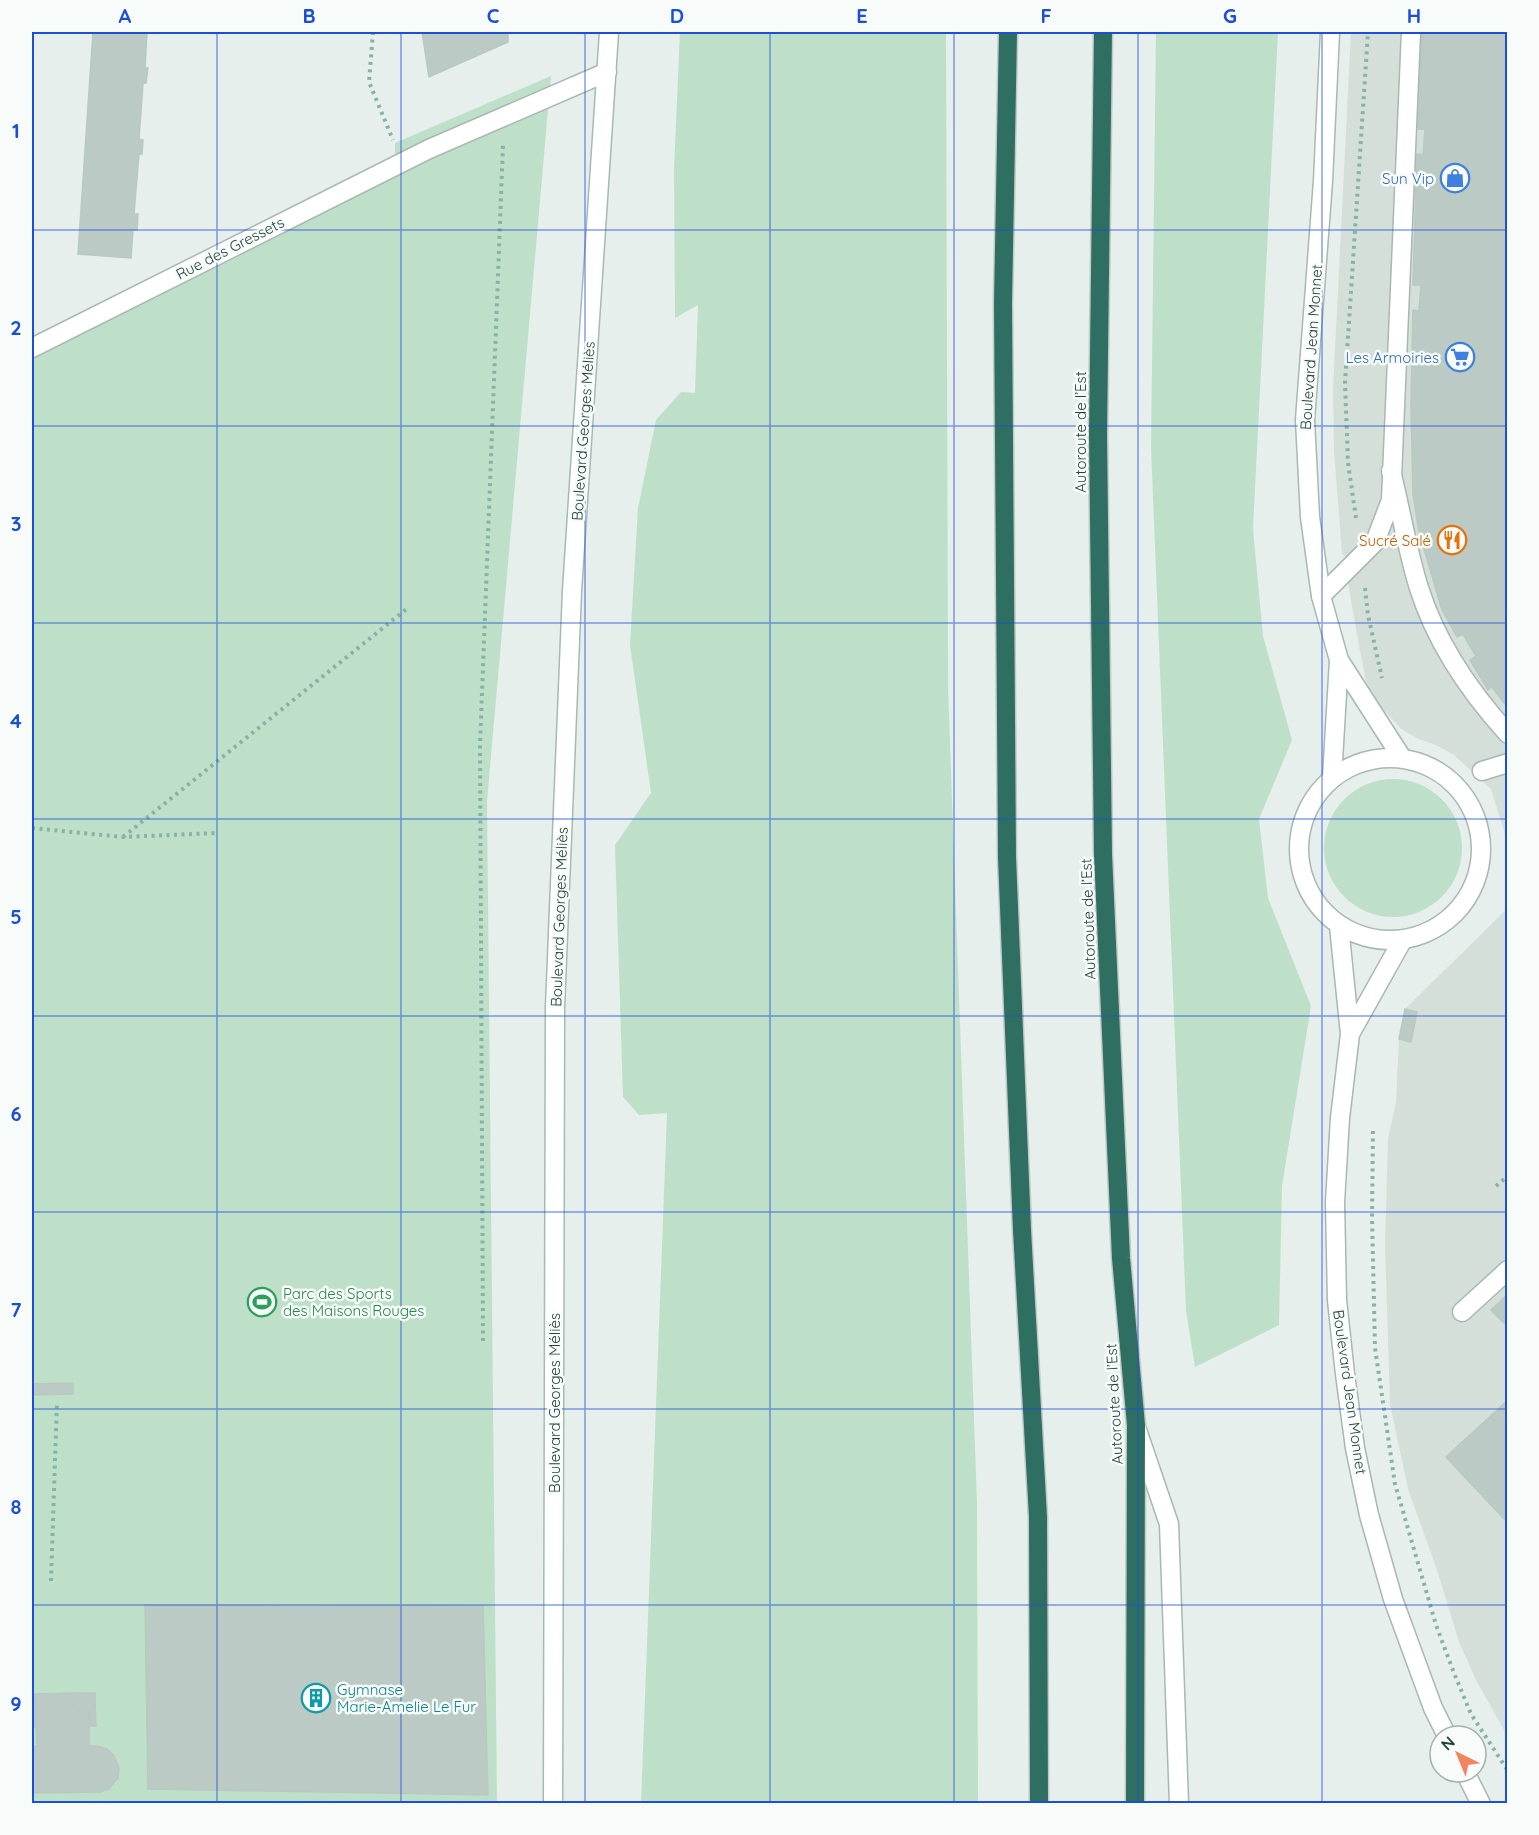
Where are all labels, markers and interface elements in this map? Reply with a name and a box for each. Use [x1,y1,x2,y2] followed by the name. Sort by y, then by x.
[119,3,132,28] text: A
[302,3,316,28] text: B
[487,3,500,28] text: C
[670,3,684,28] text: D
[856,3,868,28] text: E
[1040,3,1052,28] text: F
[1223,3,1237,28] text: G
[1407,3,1421,28] text: H
[12,118,20,143] text: 1
[1439,162,1471,194] shop icon: Sun Vip
[1382,169,1434,188] place label: Sun Vip
[173,213,287,283] street label: Rue des Gressets
[1296,264,1326,430] street label: Boulevard Jean Monnet
[10,315,22,340] text: 2
[567,341,599,521] street label: Boulevard Georges Méliès
[1444,341,1476,373] supermarket icon: Les Armoiries
[1345,348,1439,367] place label: Les Armoiries
[1071,371,1090,493] street label: Autoroute de l’Est
[11,511,21,536] text: 3
[1436,524,1468,556] restaurant icon: Sucré Salé
[1359,531,1431,550] place label: Sucré Salé
[10,708,22,733] text: 4
[546,827,572,1007] street label: Boulevard Georges Méliès
[1076,858,1100,980] street label: Autoroute de l’Est
[10,904,22,929] text: 5
[10,1101,22,1126] text: 6
[283,1284,424,1320] place label: Parc des Sports des Maisons Rouges
[246,1286,278,1318] sports icon: Parc des Sports des Maisons Rouges
[11,1297,22,1322] text: 7
[1329,1308,1371,1476] street label: Boulevard Jean Monnet
[545,1313,564,1493] street label: Boulevard Georges Méliès
[1101,1343,1127,1465] street label: Autoroute de l’Est
[11,1494,22,1519] text: 8
[337,1680,476,1716] place label: Gymnase Marie-Amelie Le Fur
[300,1682,332,1714] building icon: Gymnase Marie-Amelie Le Fur
[10,1691,22,1716] text: 9
[1428,1724,1488,1784] north arrow
[1437,1732,1459,1754] text: N

